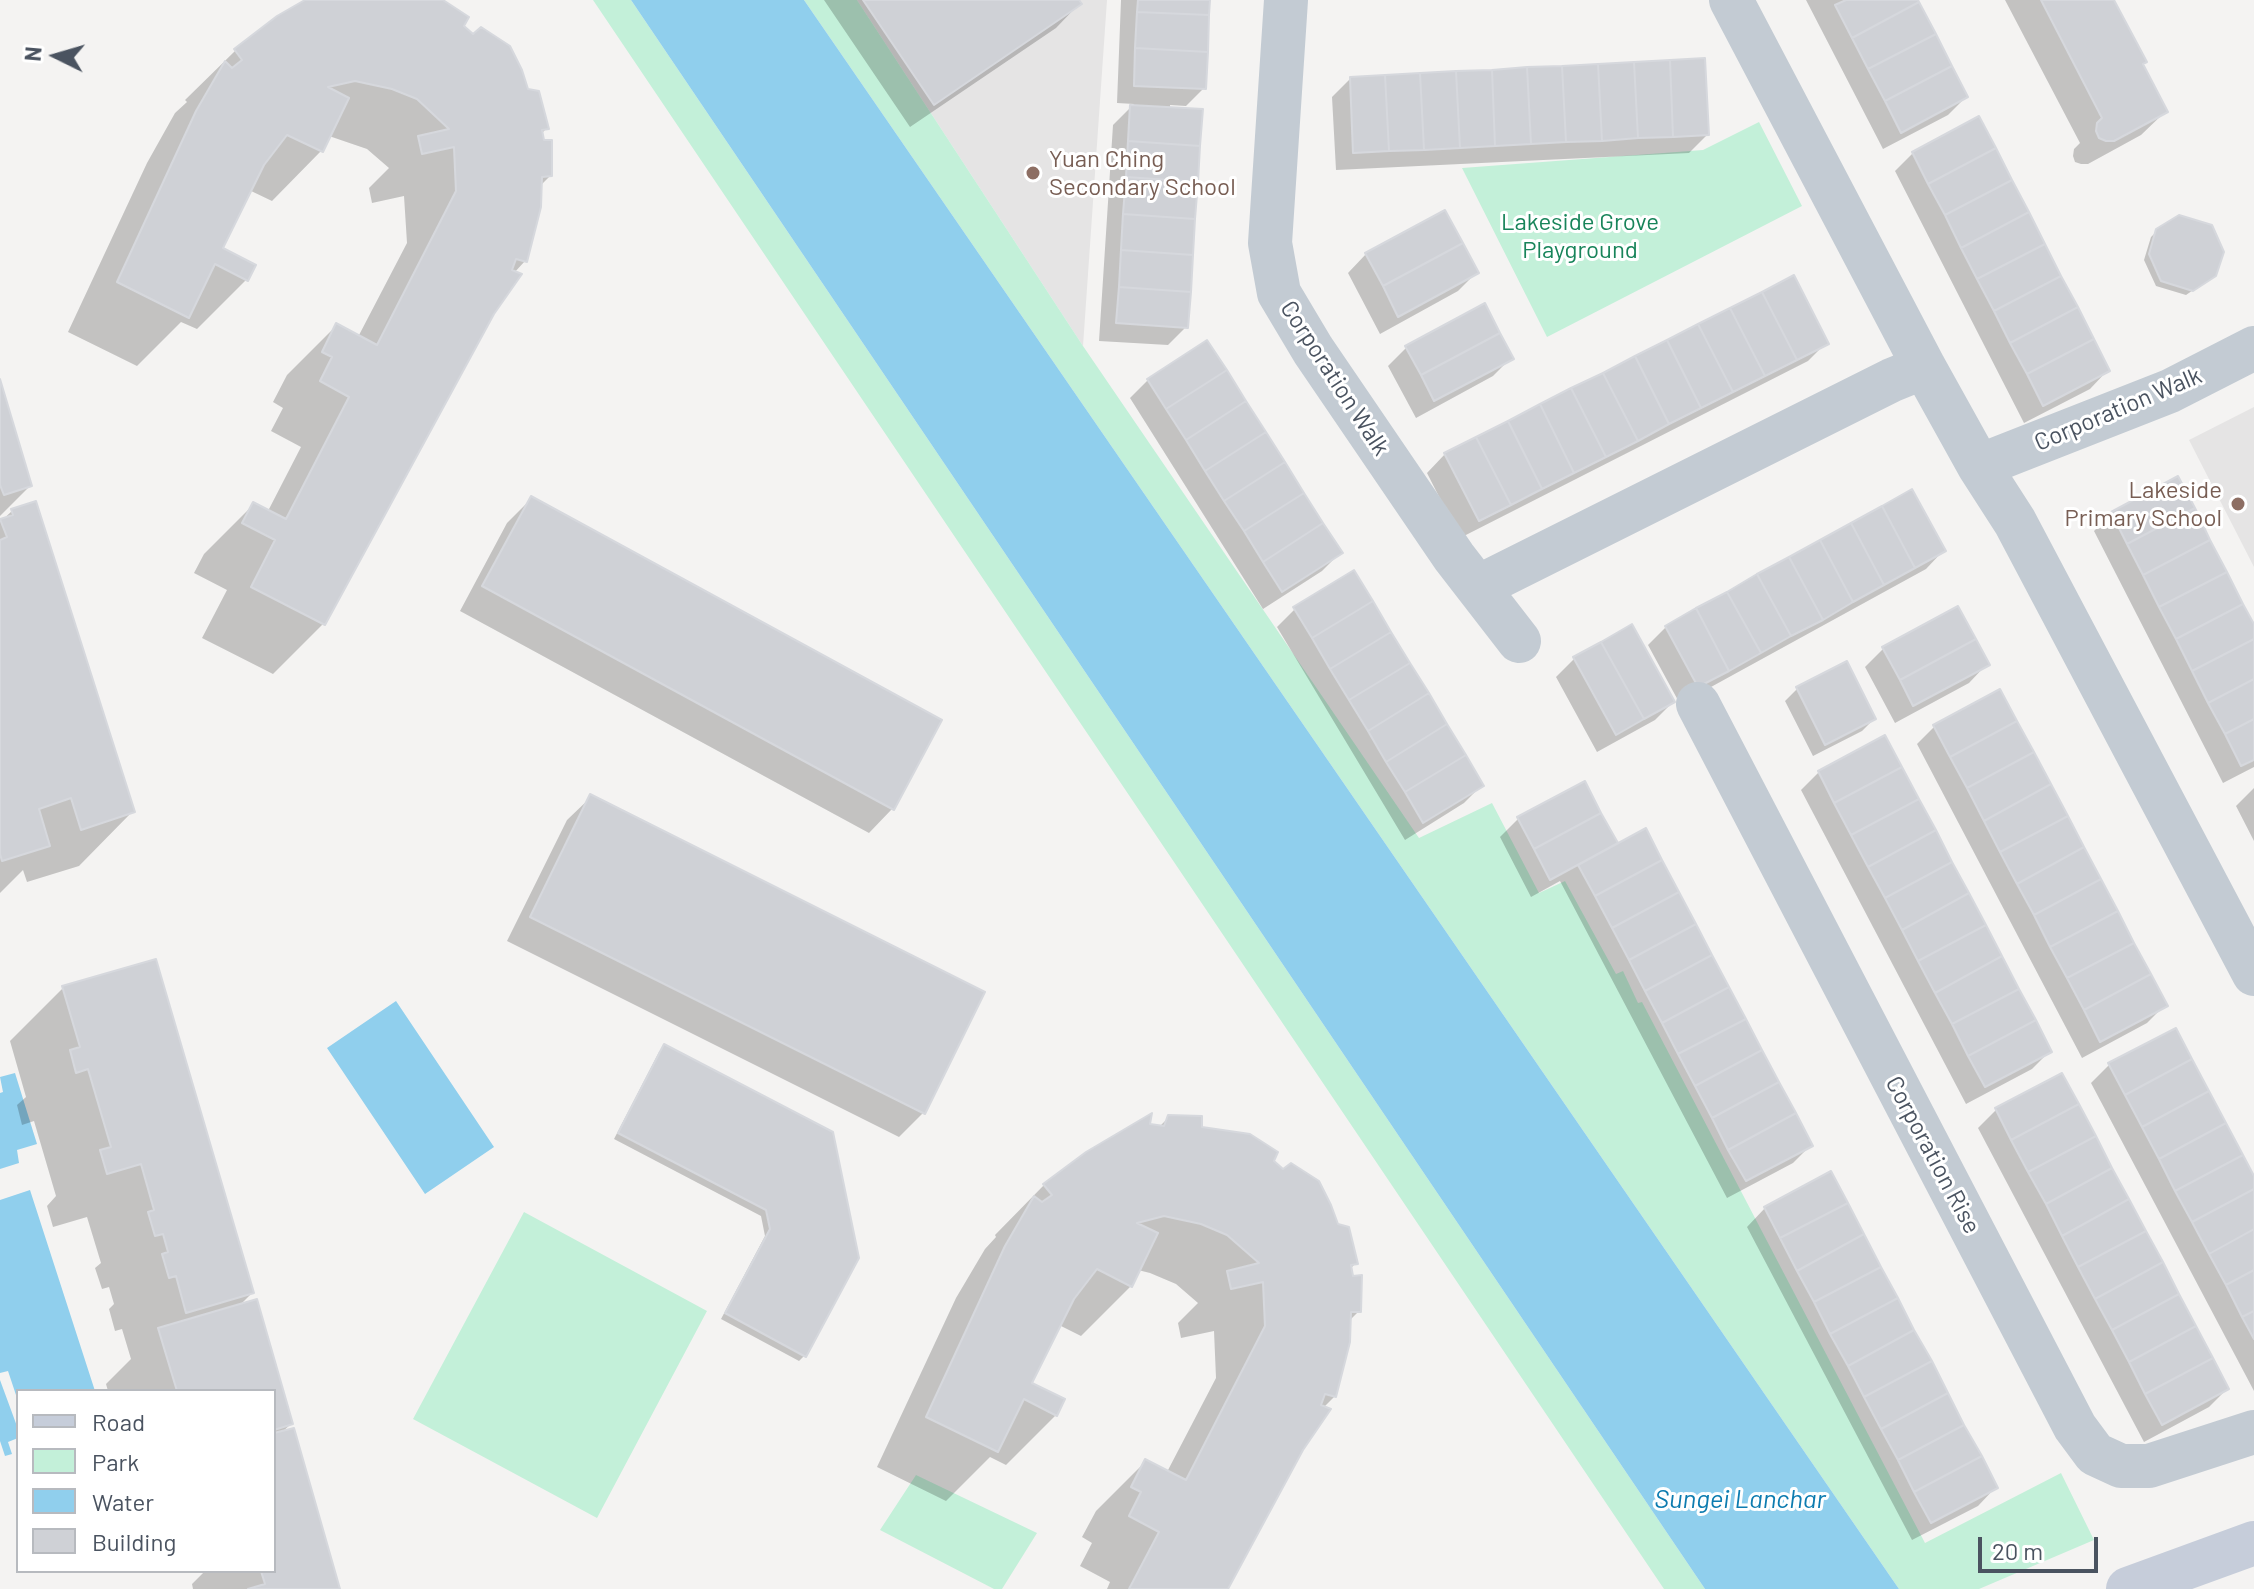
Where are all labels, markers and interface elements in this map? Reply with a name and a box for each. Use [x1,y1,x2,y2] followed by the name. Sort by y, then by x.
[16,16,96,96] north arrow
[19,45,46,62] text: N
[1049,145,1236,201] place label: Yuan Ching Secondary School
[1024,164,1042,182] marker: Yuan Ching Secondary School
[1501,208,1659,264] park label: Lakeside Grove Playground
[1274,295,1396,461] street label: Corporation Walk
[2030,361,2206,457] street label: Corporation Walk
[2065,476,2222,532] place label: Lakeside Primary School
[2229,495,2247,513] marker: Lakeside Primary School
[1879,1071,1987,1239] street label: Corporation Rise
[16,1389,276,1573] legend
[92,1407,145,1436] text: Road
[92,1447,139,1476] text: Park
[1654,1483,1826,1515] water label: Sungei Lanchar
[92,1487,154,1516] text: Water
[1982,1521,2102,1571] scale bar
[92,1527,176,1556] text: Building
[1992,1536,2043,1565] text: 20 m

